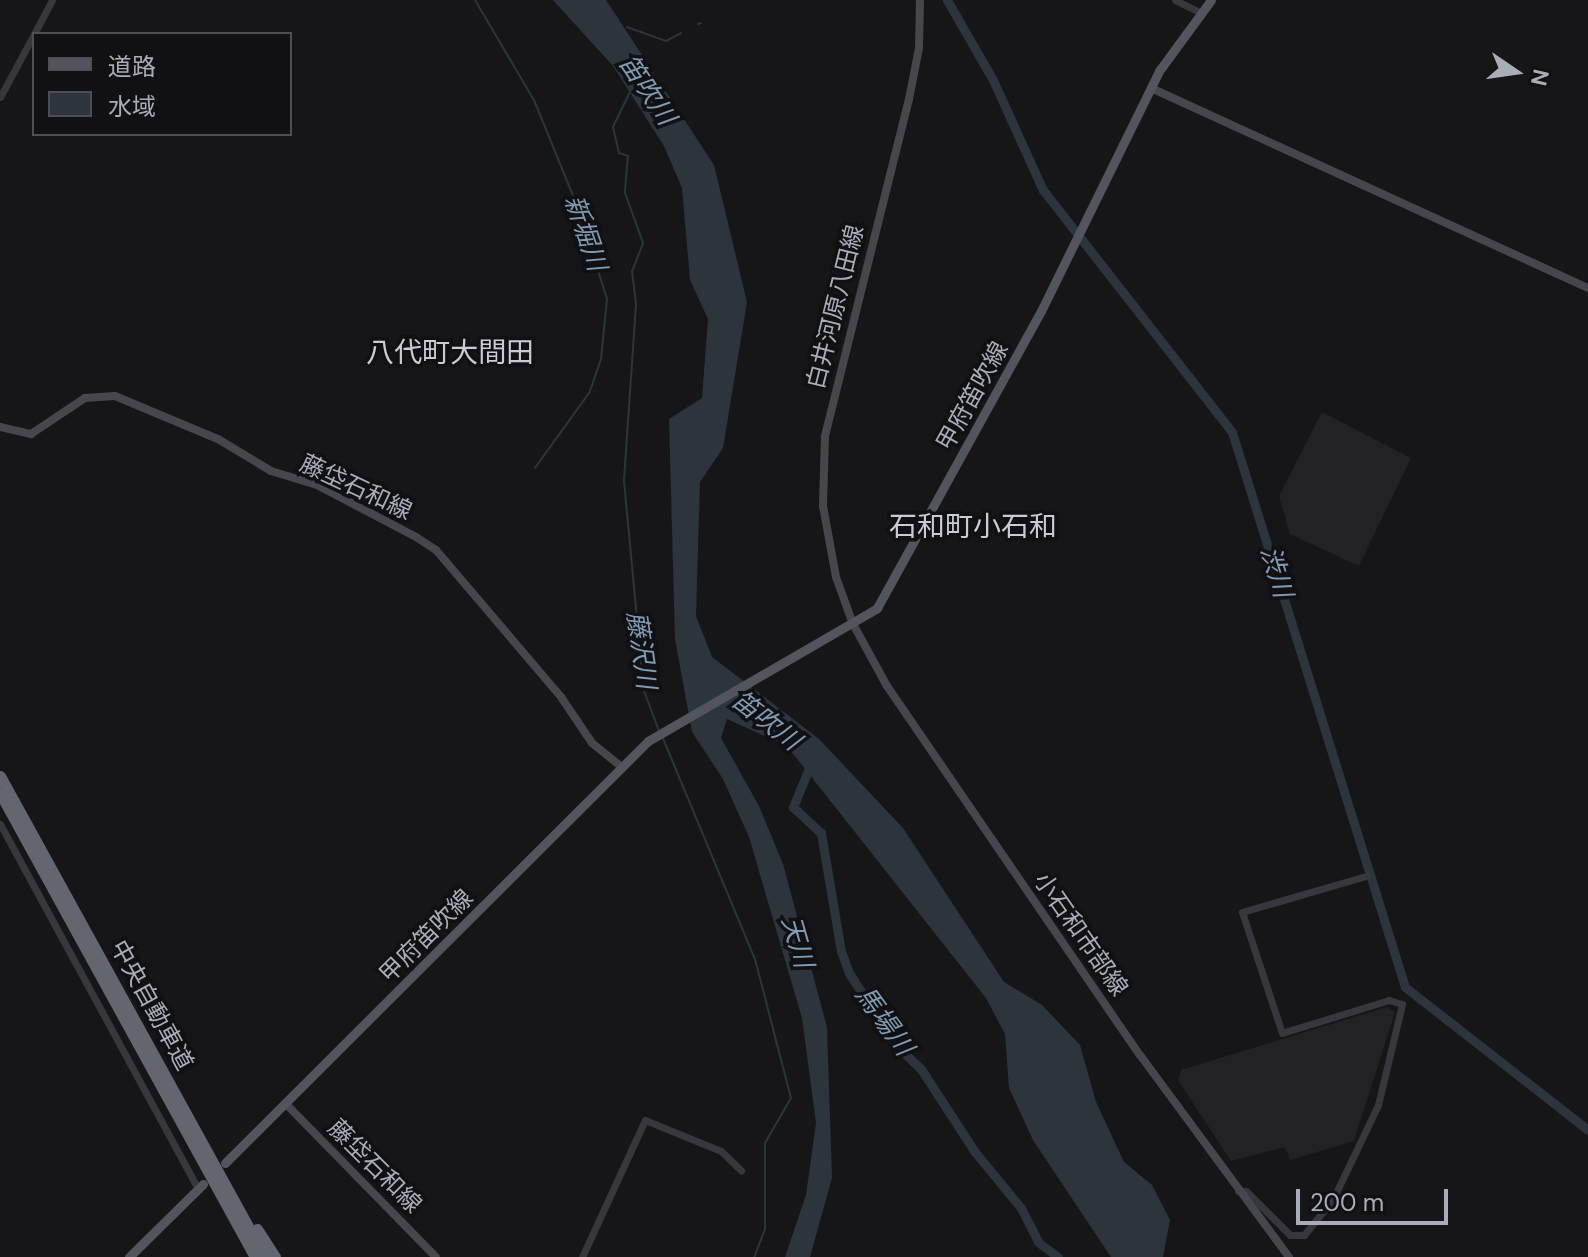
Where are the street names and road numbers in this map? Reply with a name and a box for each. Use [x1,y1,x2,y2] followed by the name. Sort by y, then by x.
[801,222,869,392] street label: 白井河原八田線
[930,337,1014,455] street label: 甲府笛吹線
[296,449,416,525] street label: 藤垈石和線
[1028,867,1134,1001] street label: 小石和市部線
[373,883,479,989] street label: 甲府笛吹線
[104,935,200,1075] street label: 中央自動車道
[322,1113,428,1219] street label: 藤垈石和線

